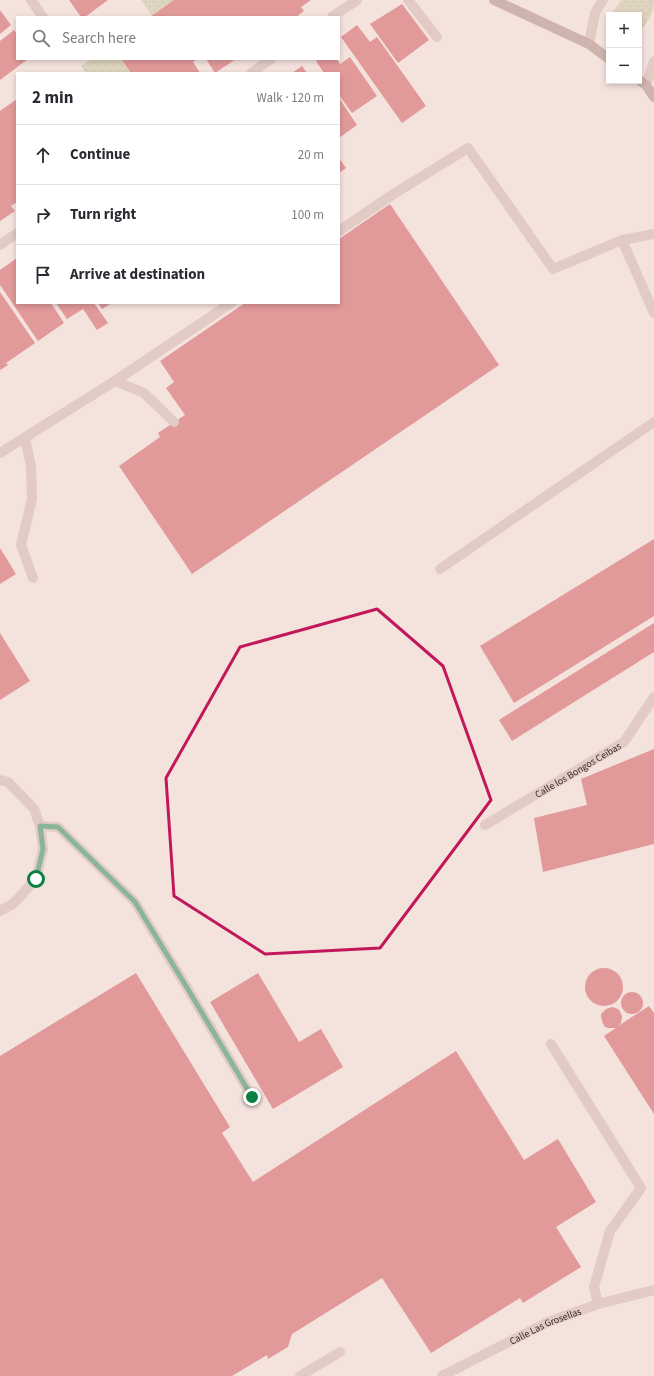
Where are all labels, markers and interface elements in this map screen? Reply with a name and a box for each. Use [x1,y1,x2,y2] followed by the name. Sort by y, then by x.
[606,12,642,84] map controls
[606,12,642,48] button: +
[16,16,340,60] search box
[30,27,52,49] icon: search
[62,28,136,49] text: Search here
[606,48,642,84] button: −
[32,86,73,110] text: 2 min
[256,89,324,107] text: Walk · 120 m
[32,144,54,166] icon: ahead
[70,144,130,165] text: Continue
[298,146,324,164] text: 20 m
[32,204,54,226] icon: right
[70,204,136,225] text: Turn right
[291,206,324,224] text: 100 m
[32,264,54,286] icon: arrive
[70,264,205,285] text: Arrive at destination
[533,739,624,802] street label: Calle los Bongos Ceibas
[27,870,45,888] route start
[243,1088,261,1106] route end
[507,1305,583,1349] street label: Calle Las Grosellas

